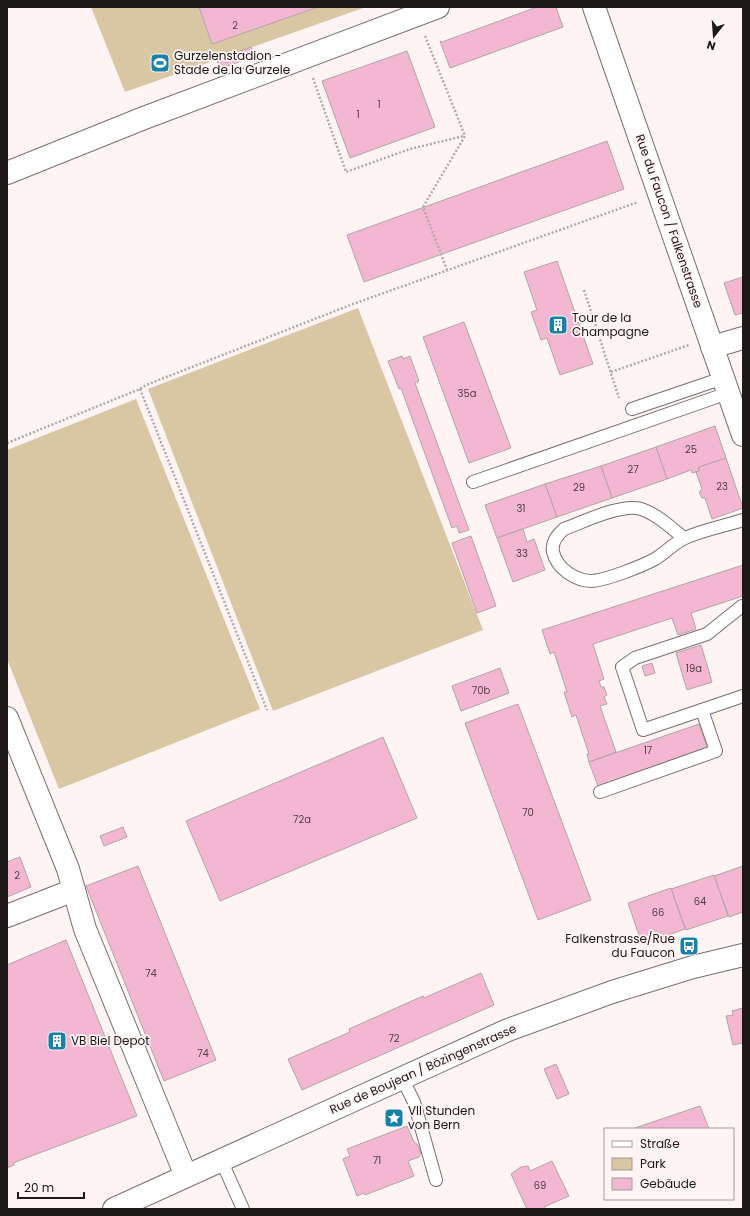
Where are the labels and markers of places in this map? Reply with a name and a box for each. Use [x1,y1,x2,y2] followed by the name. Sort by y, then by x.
[174,47,290,78] place label: Gurzelenstadion - Stade de la Gurzele
[149,52,171,74] sports icon: Gurzelenstadion - Stade de la Gurzele
[572,309,649,340] place label: Tour de la Champagne
[547,314,569,336] building icon: Tour de la Champagne
[565,930,675,961] place label: Falkenstrasse/Rue du Faucon
[678,935,700,957] bus stop icon: Falkenstrasse/Rue du Faucon
[46,1030,68,1052] building icon: VB Biel Depot
[71,1032,150,1049] place label: VB Biel Depot
[408,1102,475,1133] place label: VII Stunden von Bern
[383,1107,405,1129] place icon: VII Stunden von Bern

